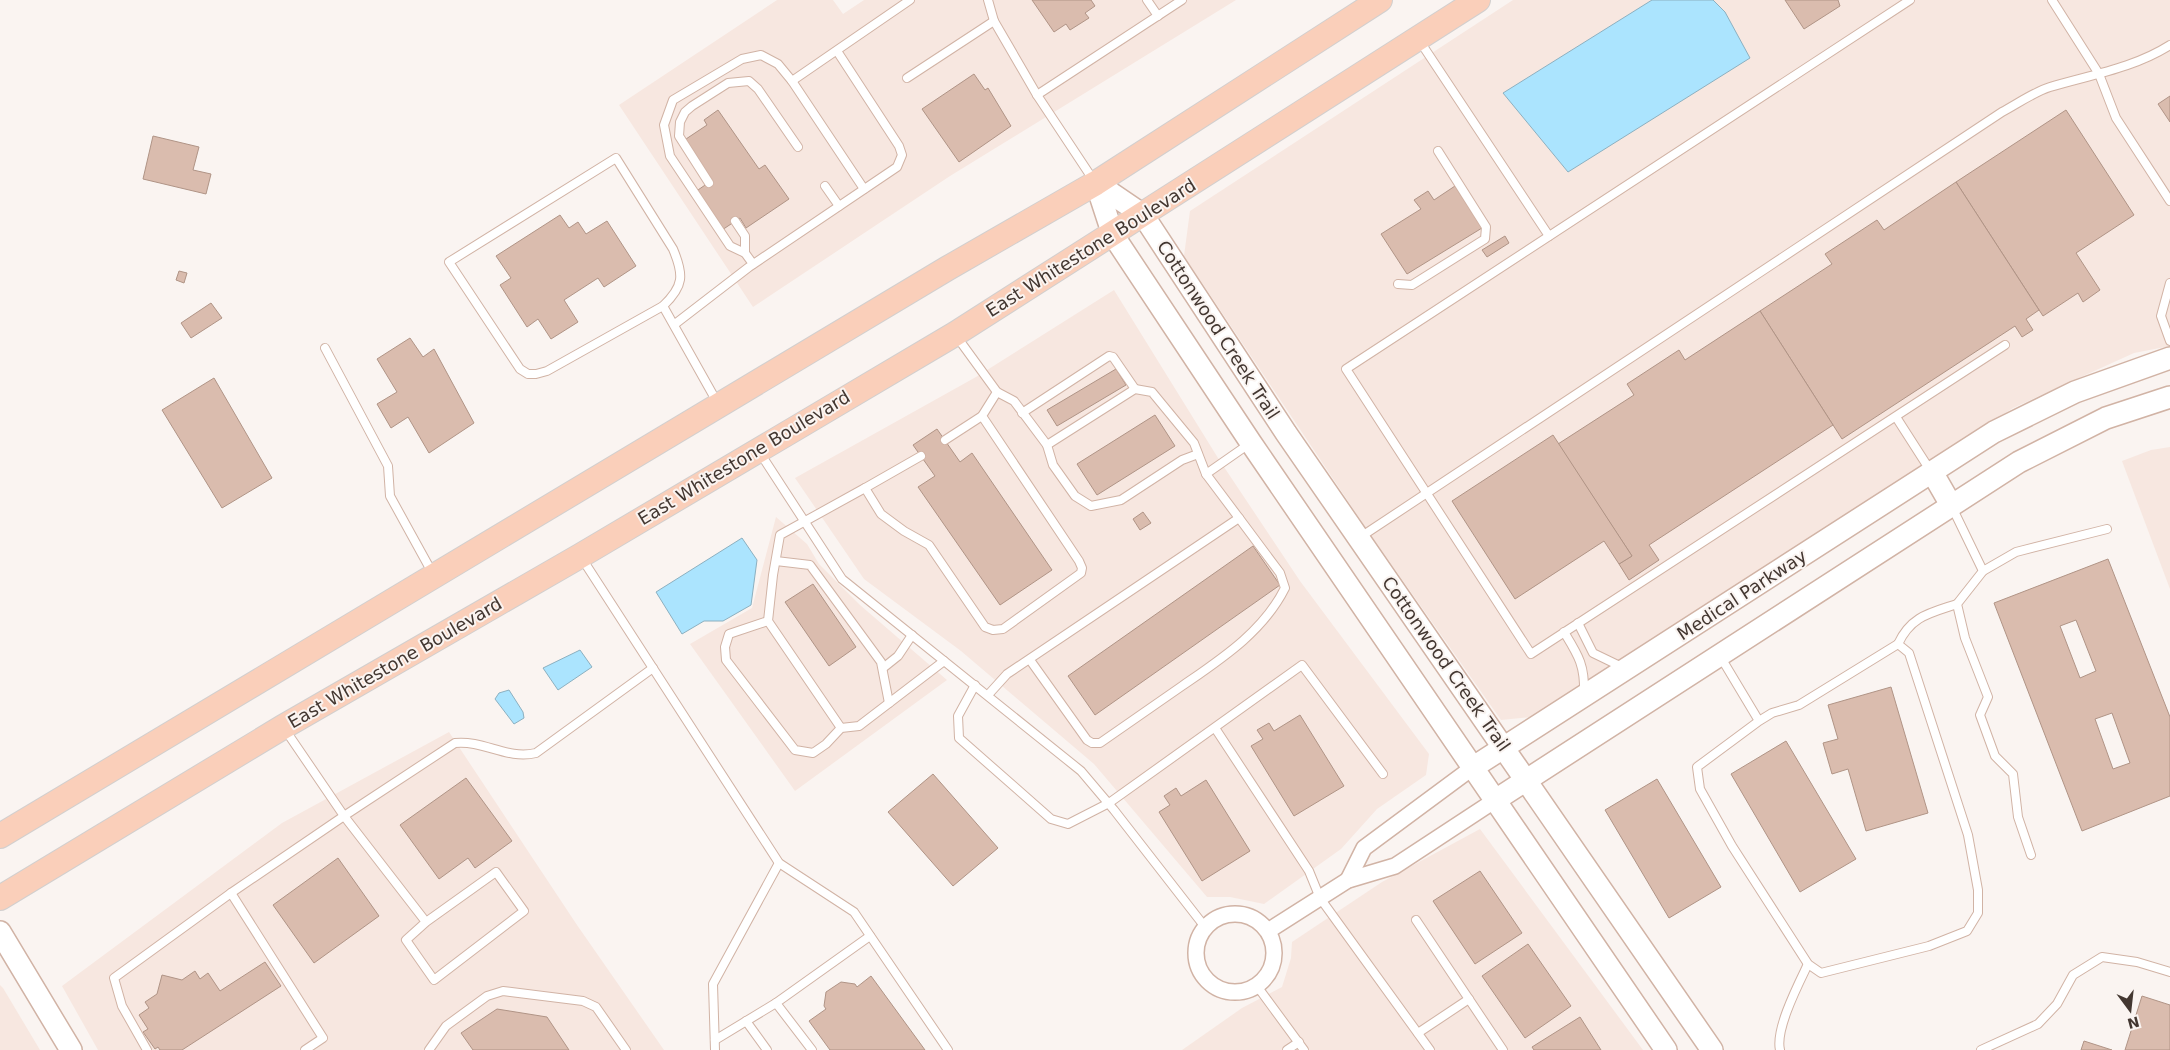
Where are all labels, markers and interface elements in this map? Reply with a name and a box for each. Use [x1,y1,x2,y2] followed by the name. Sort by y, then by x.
[982,174,1200,321] street label: East Whitestone Boulevard
[1153,237,1284,423] street label: Cottonwood Creek Trail
[634,386,854,529] street label: East Whitestone Boulevard
[1673,545,1811,644] street label: Medical Parkway
[1378,572,1515,755] street label: Cottonwood Creek Trail
[284,593,505,733] street label: East Whitestone Boulevard
[2105,985,2155,1035] north arrow
[2126,1013,2141,1032] text: N

